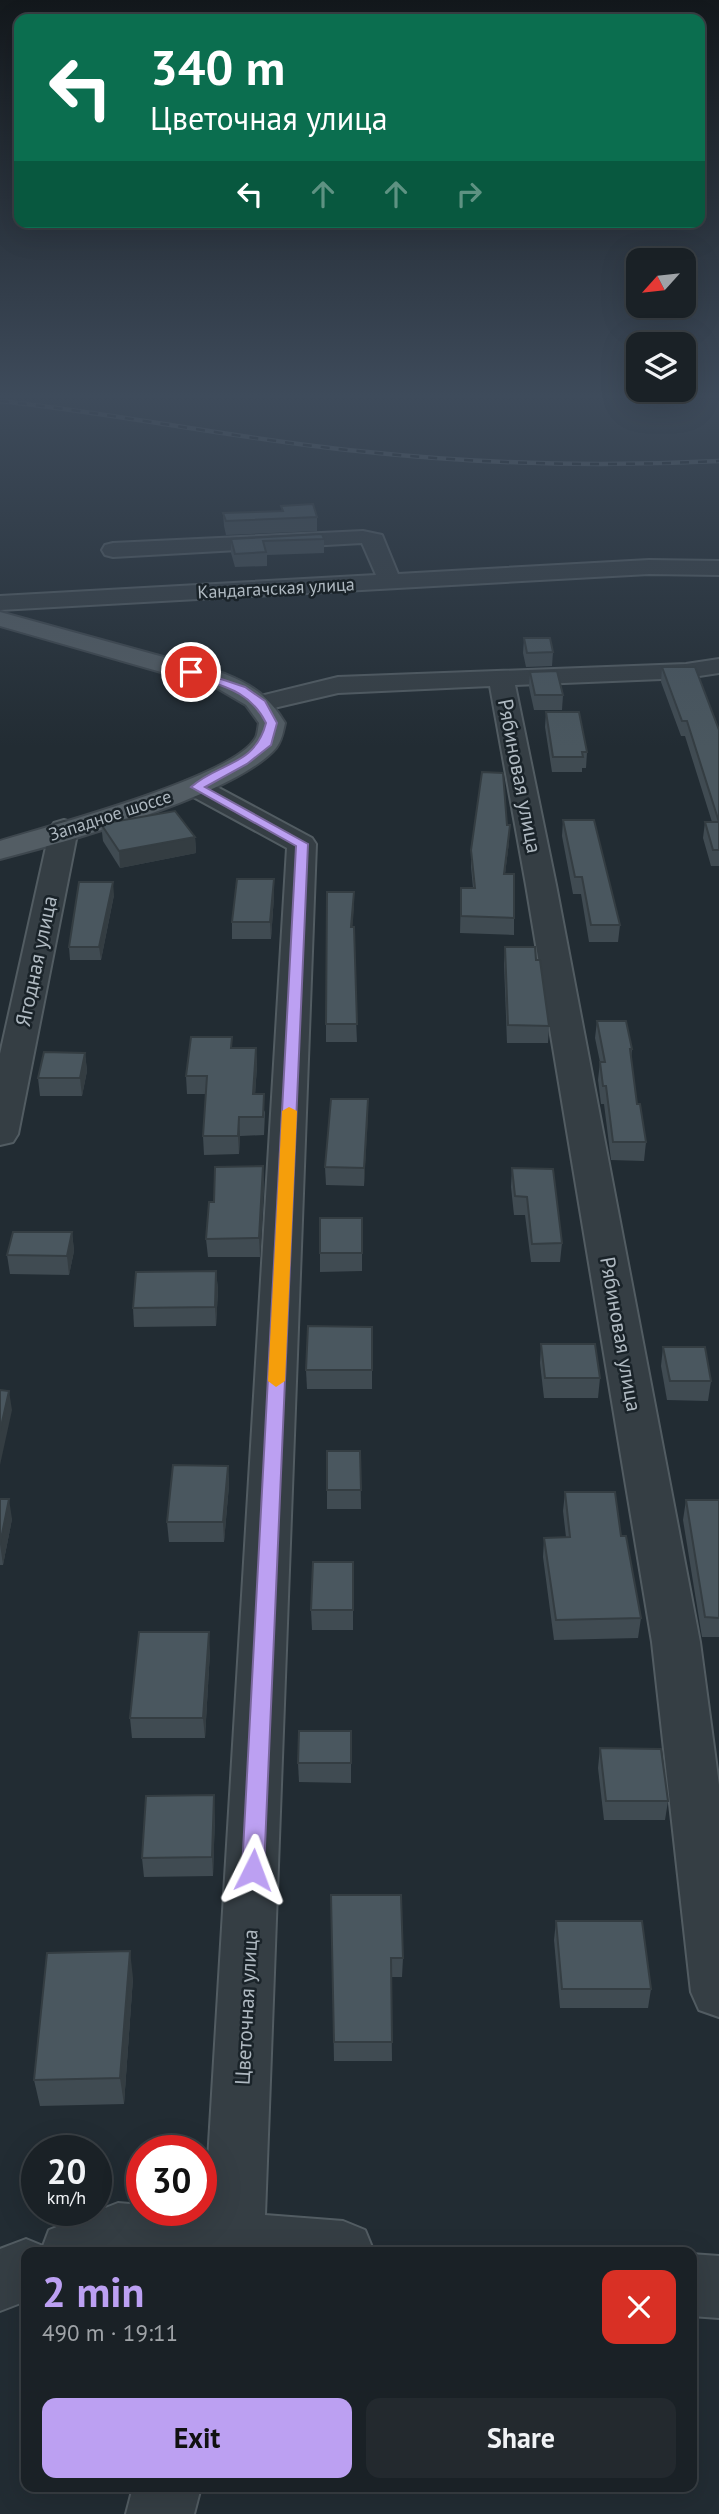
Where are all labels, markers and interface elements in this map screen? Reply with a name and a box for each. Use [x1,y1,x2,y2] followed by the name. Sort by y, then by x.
[150,35,285,99] text: 340 m
[35,42,126,133] icon: left
[150,97,388,139] text: Цветочная улица
[231,175,269,213] icon: left
[304,175,342,213] icon: ahead
[377,175,415,213] icon: ahead
[450,175,488,213] icon: right
[626,248,696,318] north arrow
[626,248,696,402] map controls
[626,332,696,402] button: layers
[197,572,355,604] street label: Кандагачская улица
[161,642,221,702] pin
[172,653,210,691] icon: arrive
[492,697,548,855] street label: Рябиновая улица
[46,784,174,846] street label: Западное шоссе
[9,893,63,1029] street label: Ягодная улица
[594,1255,648,1413] street label: Рябиновая улица
[216,1833,290,1907] position arrow
[228,1928,264,2086] street label: Цветочная улица
[126,2135,217,2226] speed limit sign: 30
[47,2148,86,2194] text: 20
[47,2186,86,2209] text: km/h
[42,2264,144,2319] text: 2 min
[602,2270,676,2344] button: close
[42,2318,178,2347] text: 490 m · 19:11
[42,2398,352,2478] button: Exit
[366,2398,676,2478] button: Share

